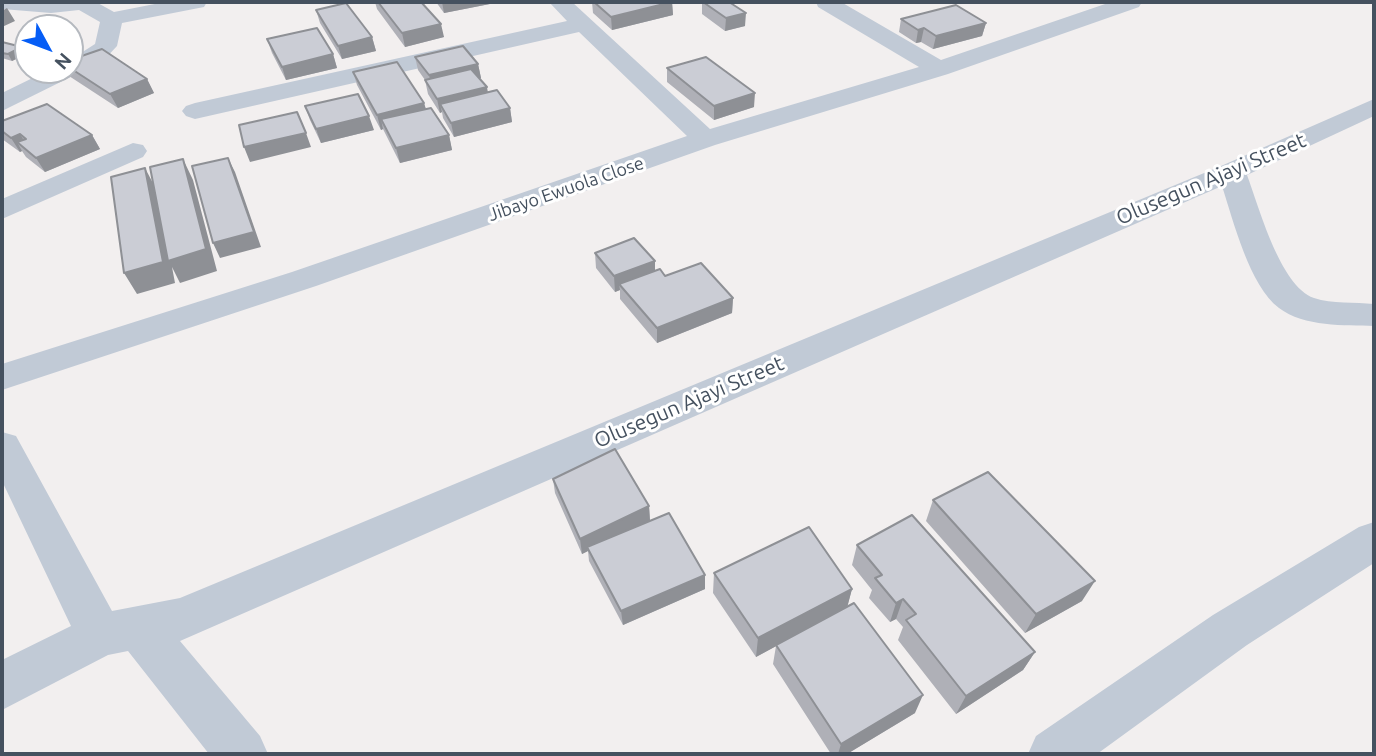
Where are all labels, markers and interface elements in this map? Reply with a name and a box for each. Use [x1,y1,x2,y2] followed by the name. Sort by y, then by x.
[14,14,84,84] north arrow
[50,49,76,74] text: N
[1112,128,1310,230] street label: Olusegun Ajayi Street
[485,152,647,226] street label: Jibayo Ewuola Close
[590,351,788,453] street label: Olusegun Ajayi Street

